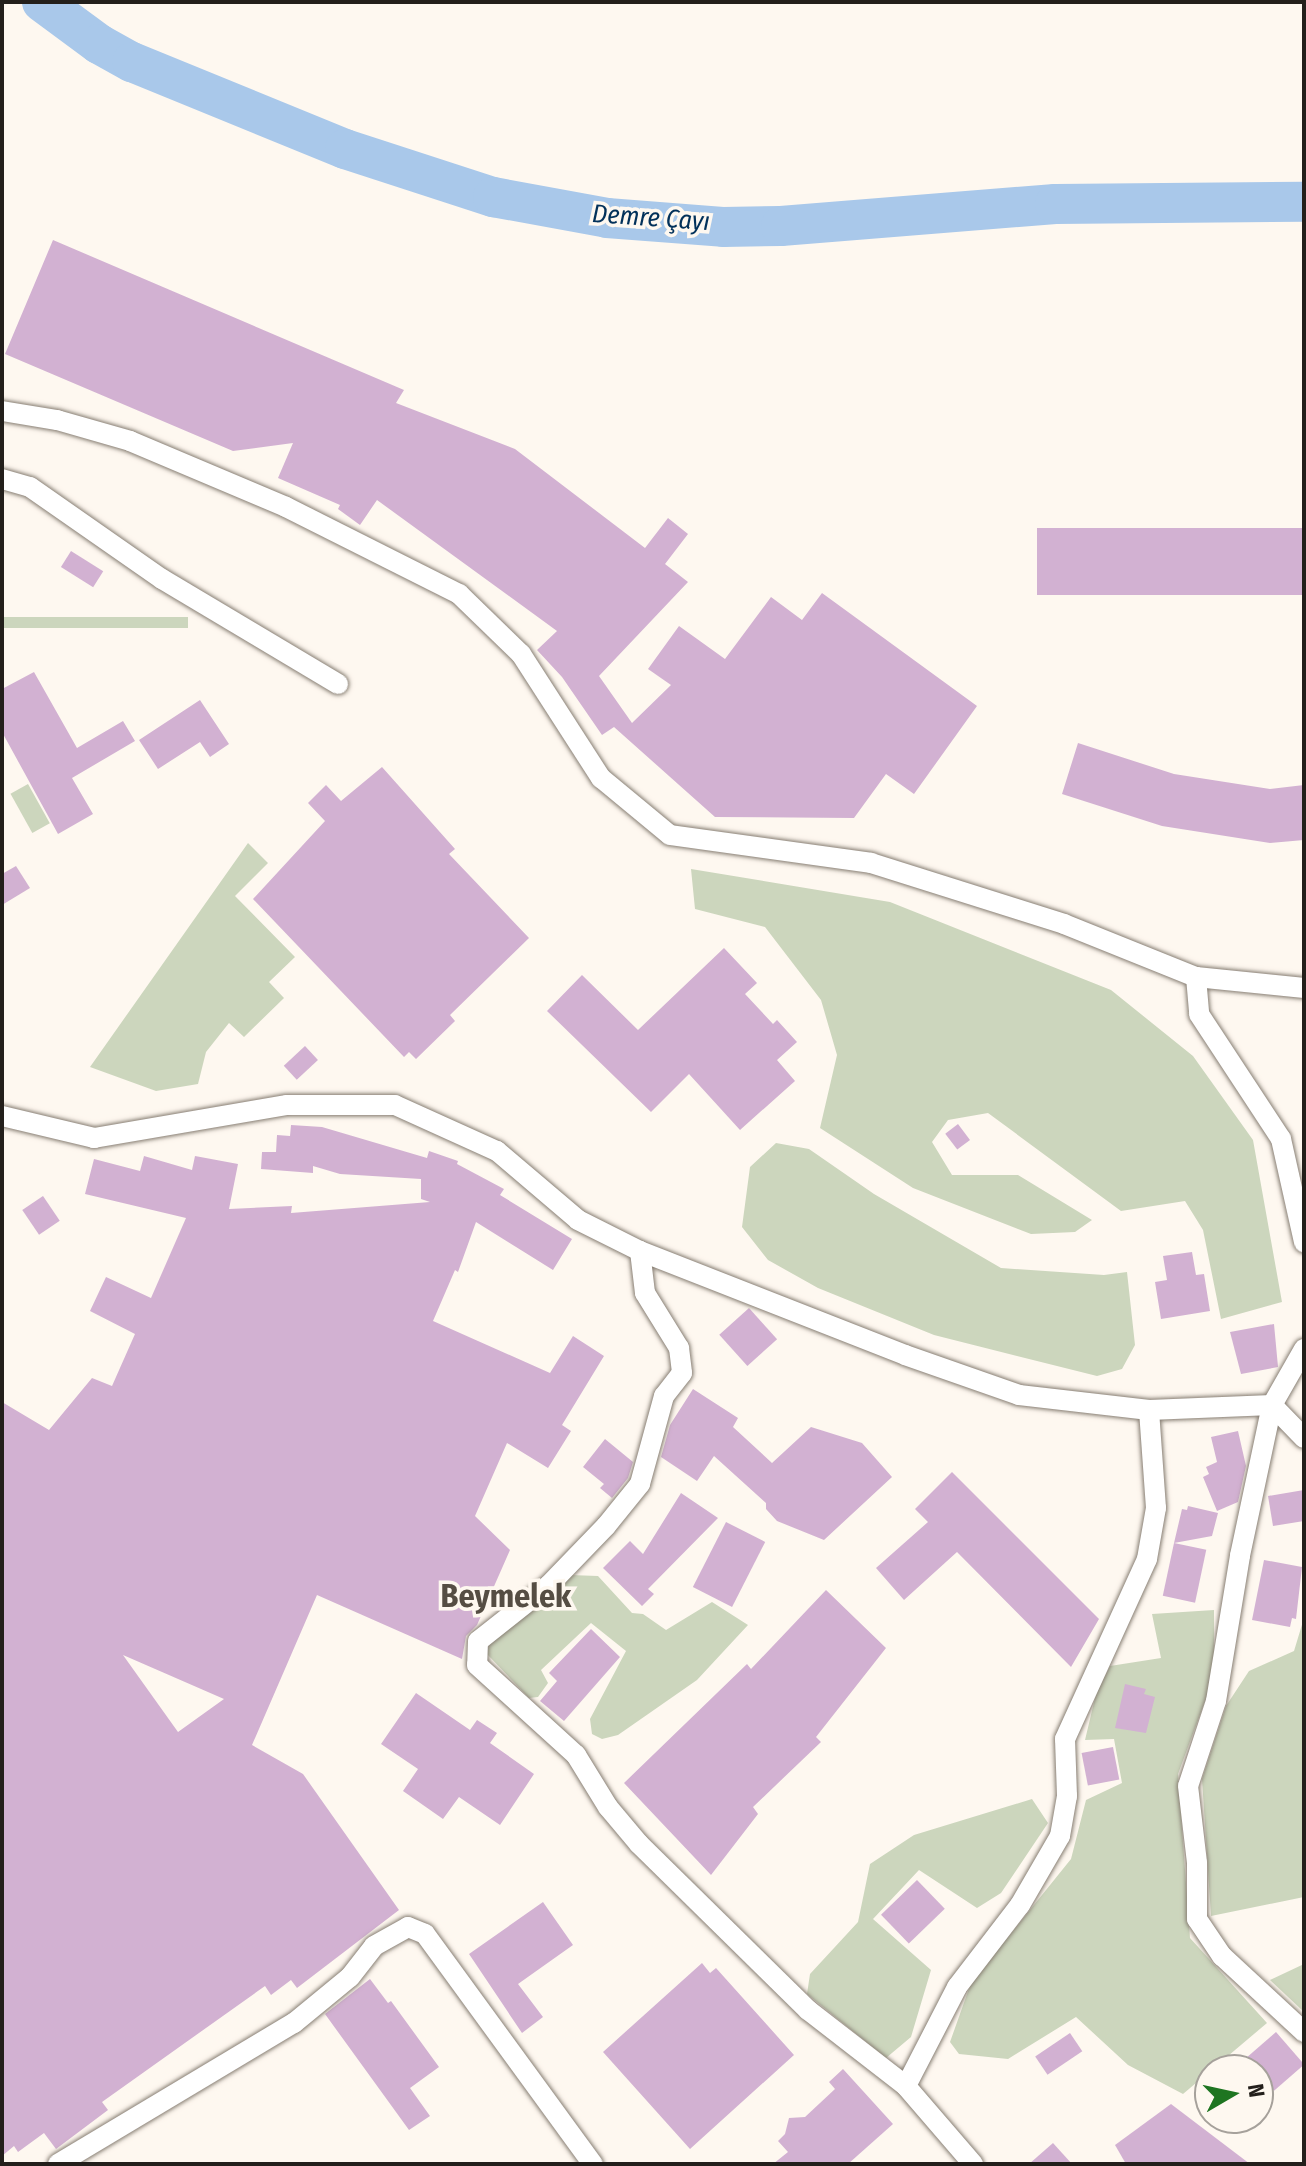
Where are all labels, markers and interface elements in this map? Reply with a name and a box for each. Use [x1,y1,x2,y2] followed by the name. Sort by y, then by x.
[591,198,711,238] water label: Demre Çayı
[441,1577,571,1615] district label: Beymelek
[1194,2054,1274,2134] north arrow
[1242,2082,1271,2099] text: N

